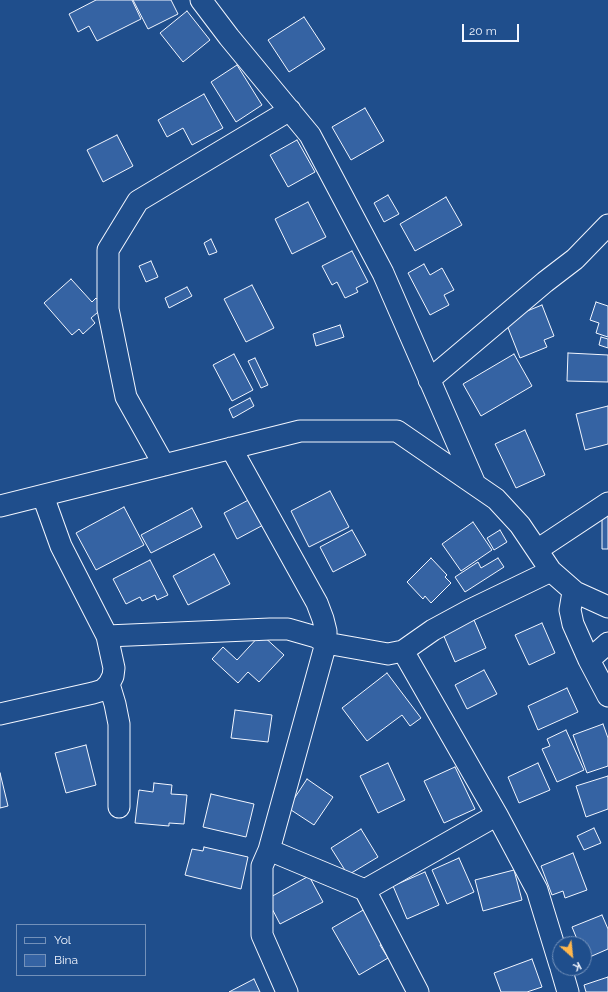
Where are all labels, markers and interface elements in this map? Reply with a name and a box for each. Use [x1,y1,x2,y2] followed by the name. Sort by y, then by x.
[464,16,521,42] scale bar
[469,24,497,38] text: 20 m
[16,924,146,976] legend
[54,933,71,947] text: Yol
[552,936,592,976] north arrow
[54,953,78,967] text: Bina
[571,959,583,974] text: K

